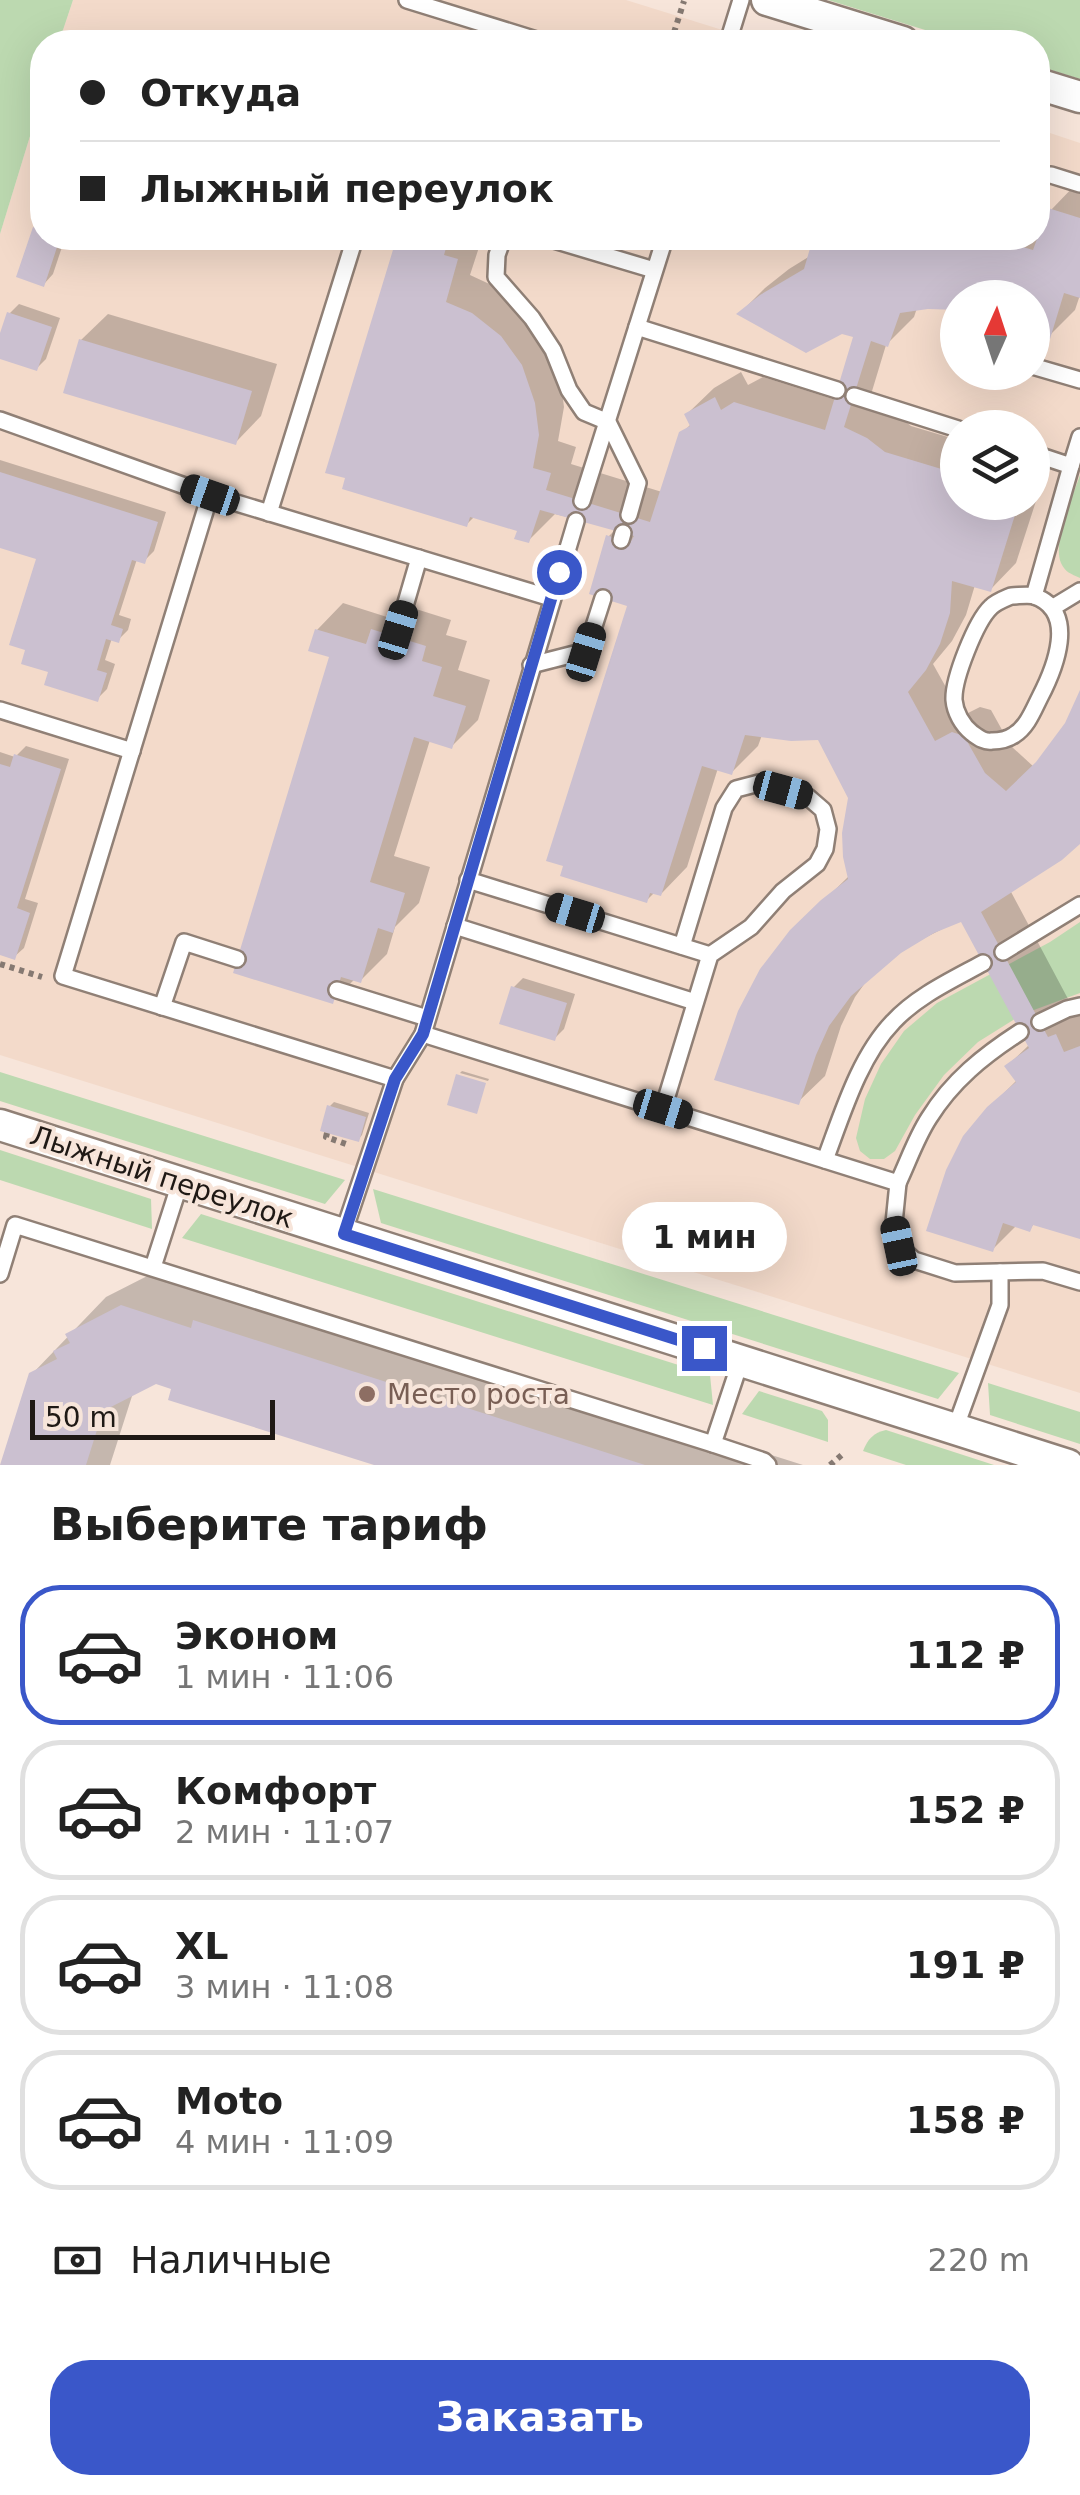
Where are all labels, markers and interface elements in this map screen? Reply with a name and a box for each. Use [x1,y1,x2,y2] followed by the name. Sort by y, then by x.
[140,71,301,115] text: Откуда
[140,167,554,211] text: Лыжный переулок
[940,280,1050,390] north arrow
[940,280,1050,520] map controls
[940,410,1050,520] button: layers
[177,471,243,519] car
[537,550,582,595] route start
[375,597,421,663] car
[563,619,609,685] car
[750,768,816,812] car
[542,890,608,936] car
[630,1086,696,1132] car
[26,1119,298,1235] street label: Лыжный переулок
[622,1203,786,1273] callout: 1 мин
[878,1214,920,1278] car
[652,1218,757,1256] text: 1 мин
[682,1326,727,1371] route end
[387,1378,570,1411] place label: Место роста
[356,1383,378,1405] marker: Место роста
[30,1395,275,1440] scale bar
[45,1401,117,1434] text: 50 m
[50,1498,488,1551] text: Выберите тариф
[55,1610,145,1700] icon: car
[175,1614,338,1658] text: Эконом
[906,1633,1025,1677] text: 112 ₽
[175,1658,394,1696] text: 1 мин · 11:06
[55,1765,145,1855] icon: car
[175,1769,376,1813] text: Комфорт
[906,1788,1025,1832] text: 152 ₽
[175,1813,394,1851] text: 2 мин · 11:07
[55,1920,145,2010] icon: car
[175,1924,229,1968] text: XL
[906,1943,1025,1987] text: 191 ₽
[175,1968,394,2006] text: 3 мин · 11:08
[55,2075,145,2165] icon: car
[175,2079,283,2123] text: Moto
[906,2098,1025,2142] text: 158 ₽
[175,2123,394,2161] text: 4 мин · 11:09
[50,2233,105,2288] icon: cash
[130,2238,332,2282] text: Наличные
[928,2241,1030,2279] text: 220 m
[50,2360,1030,2475] button: Заказать

